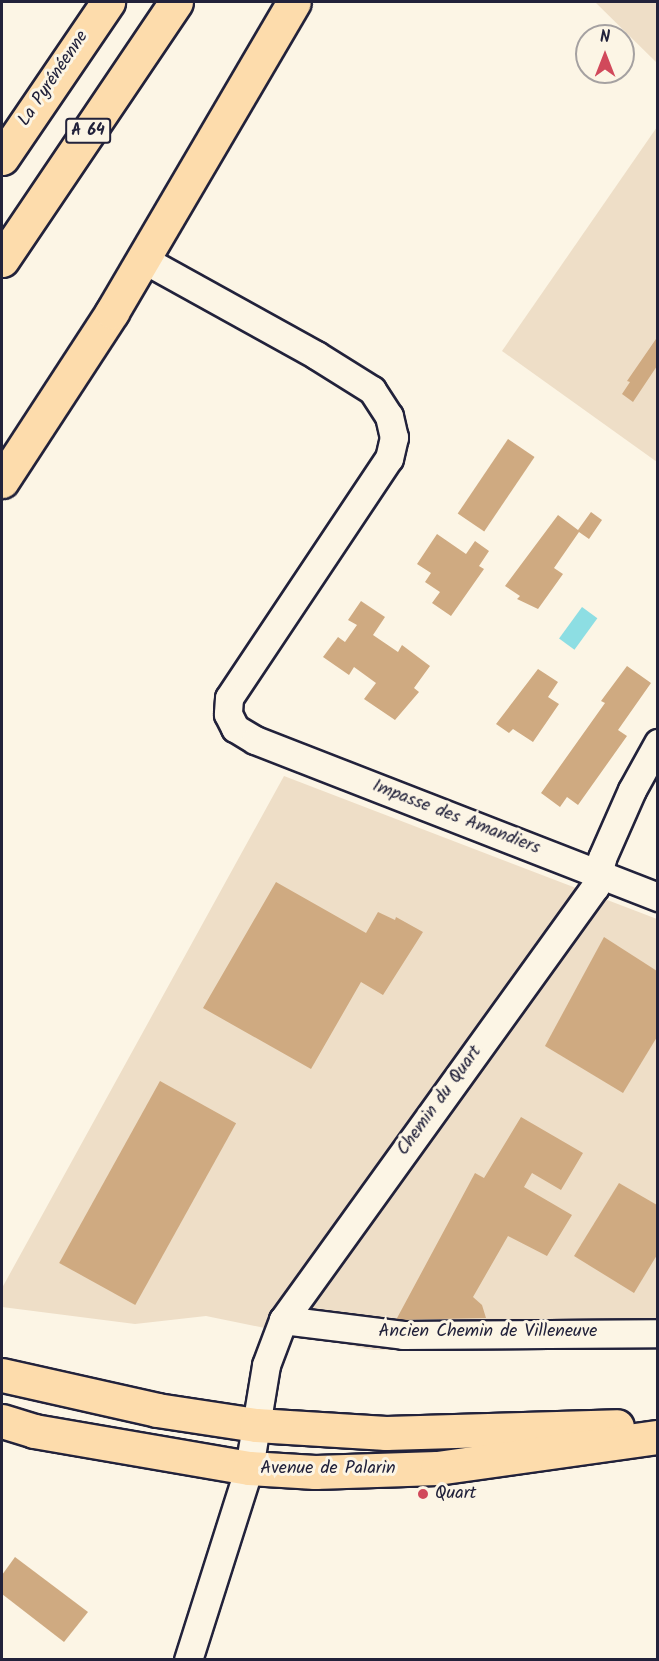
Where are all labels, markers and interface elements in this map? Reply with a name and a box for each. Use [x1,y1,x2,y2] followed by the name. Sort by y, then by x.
[575,24,635,84] north arrow
[600,25,610,50] text: N
[14,27,94,131] street label: La Pyrénéenne
[64,118,112,144] road number: A 64
[369,776,543,860] street label: Impasse des Amandiers
[393,1042,487,1160] street label: Chemin du Quart
[379,1321,597,1343] street label: Ancien Chemin de Villeneuve
[260,1458,396,1480] street label: Avenue de Palarin
[435,1483,477,1505] place label: Quart
[416,1487,430,1501] marker: Quart

